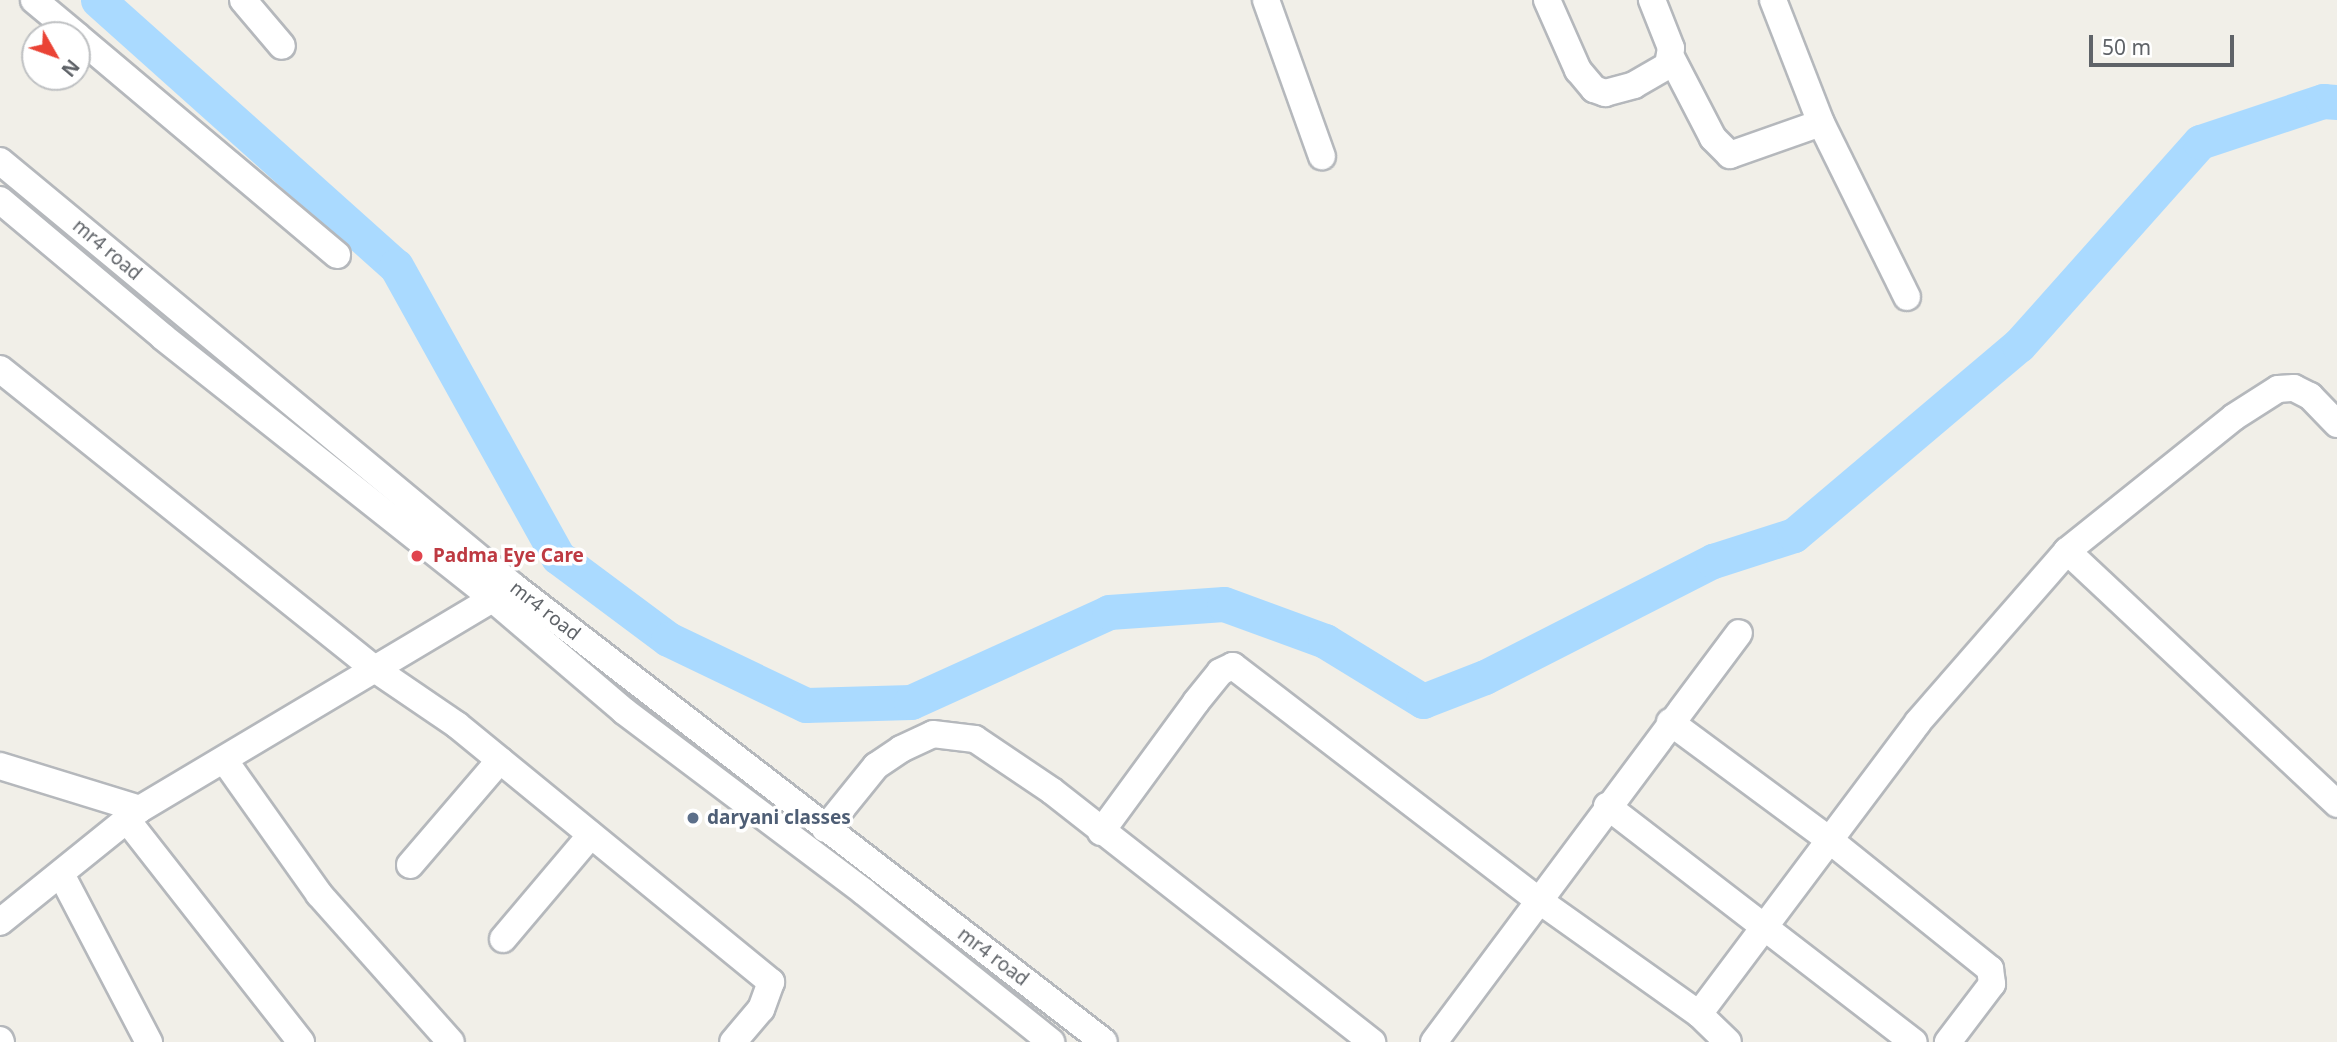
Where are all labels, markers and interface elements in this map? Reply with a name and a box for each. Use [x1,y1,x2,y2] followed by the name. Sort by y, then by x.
[21,21,91,91] north arrow
[2092,21,2237,65] scale bar
[2102,33,2151,61] text: 50 m
[56,54,85,82] text: N
[68,215,146,285] street label: mr4 road
[433,545,584,567] place label: Padma Eye Care
[407,546,427,566] marker: Padma Eye Care
[505,577,585,645] street label: mr4 road
[707,807,851,829] place label: daryani classes
[685,810,701,826] marker: daryani classes
[953,923,1033,991] street label: mr4 road

